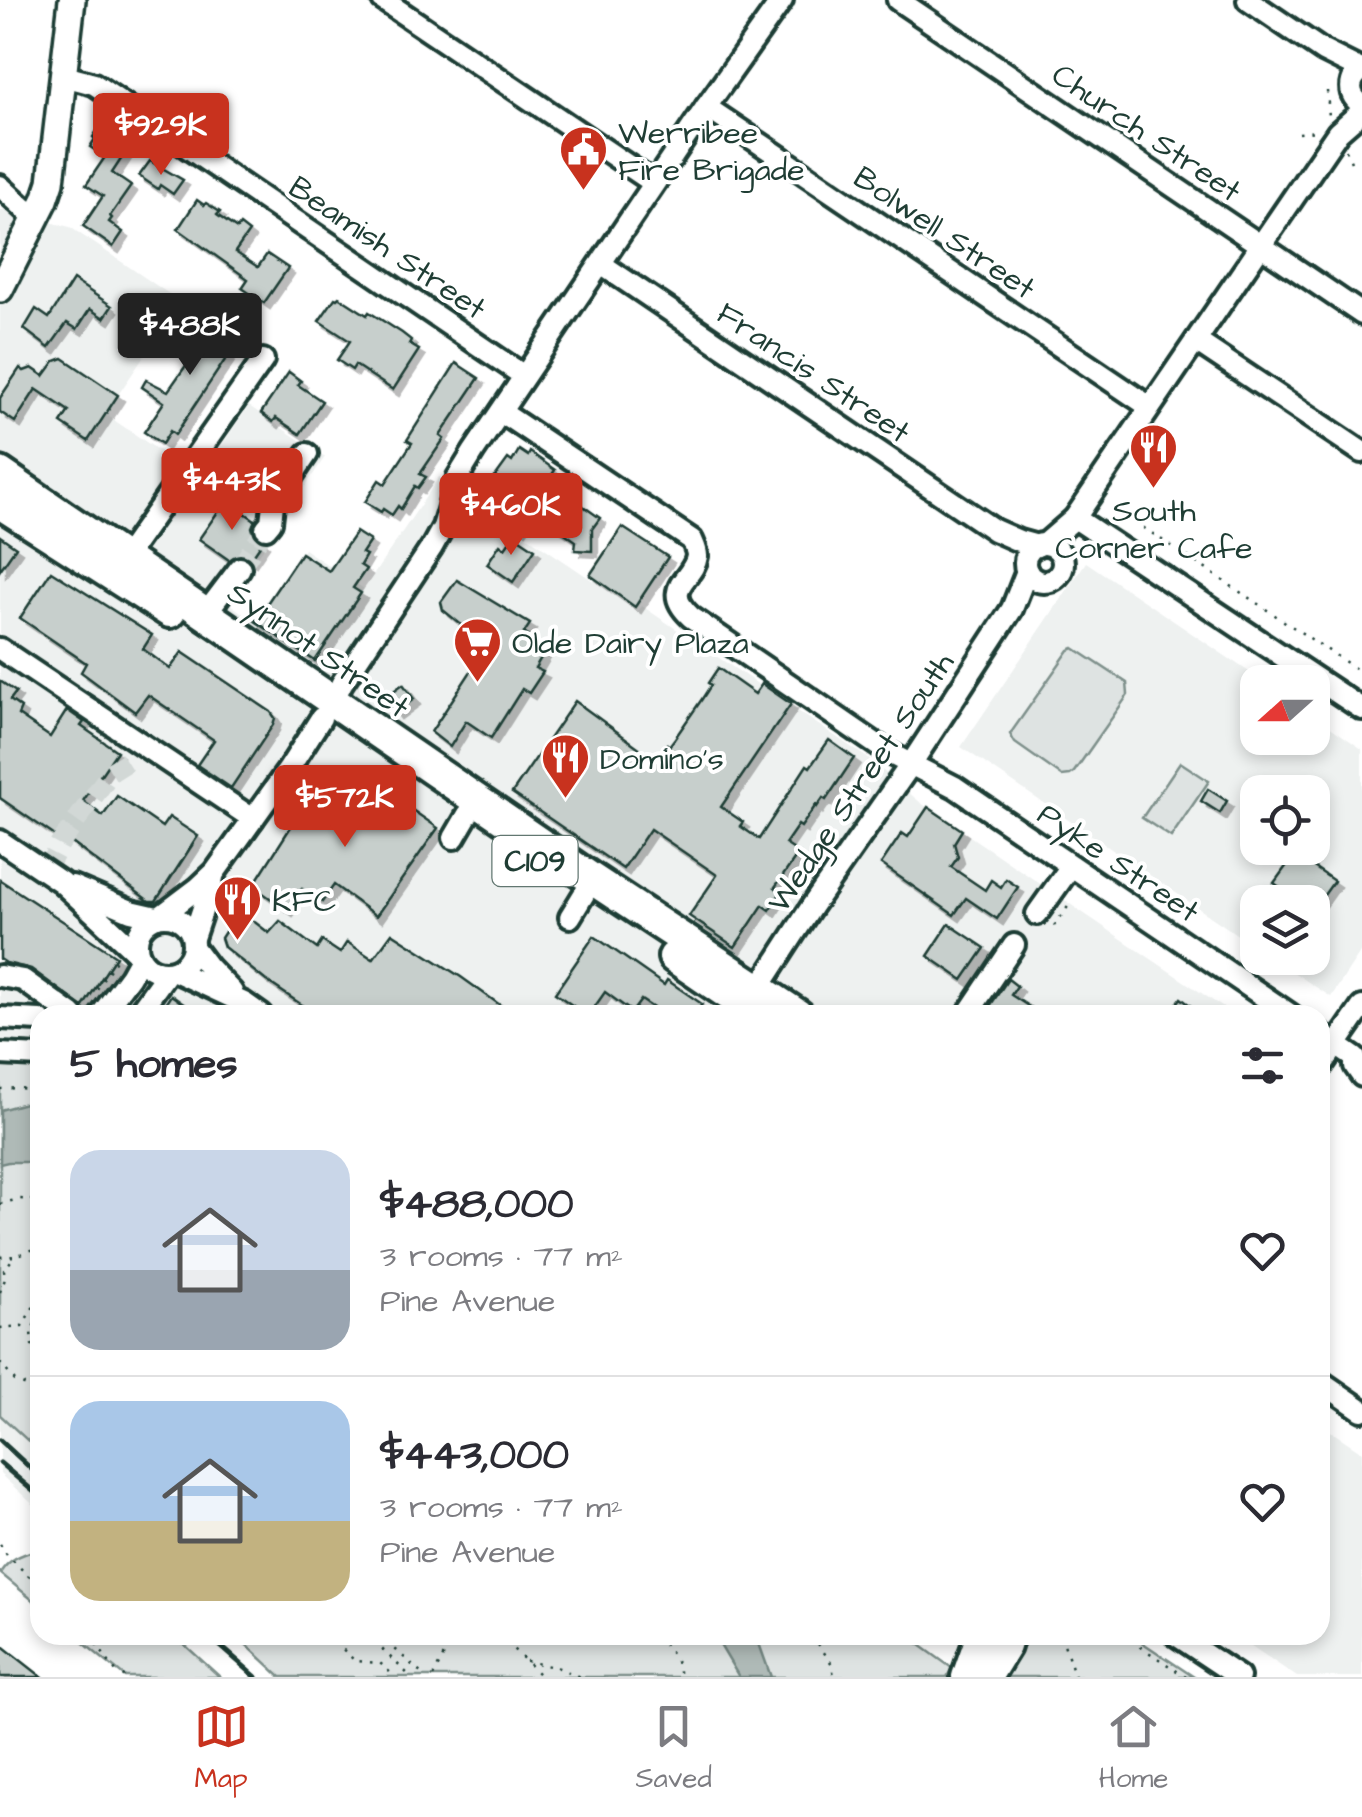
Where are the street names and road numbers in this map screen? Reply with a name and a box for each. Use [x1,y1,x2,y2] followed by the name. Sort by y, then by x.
[1042,53,1250,213] street label: Church Street
[844,156,1044,311] street label: Bolwell Street
[279,165,495,331] street label: Beamish Street
[707,292,919,455] street label: Francis Street
[218,571,418,730] street label: Synnot Street
[757,643,965,922] street label: Wedge Street South
[1028,792,1208,934] street label: Pyke Street
[492,836,578,886] road number: C109

